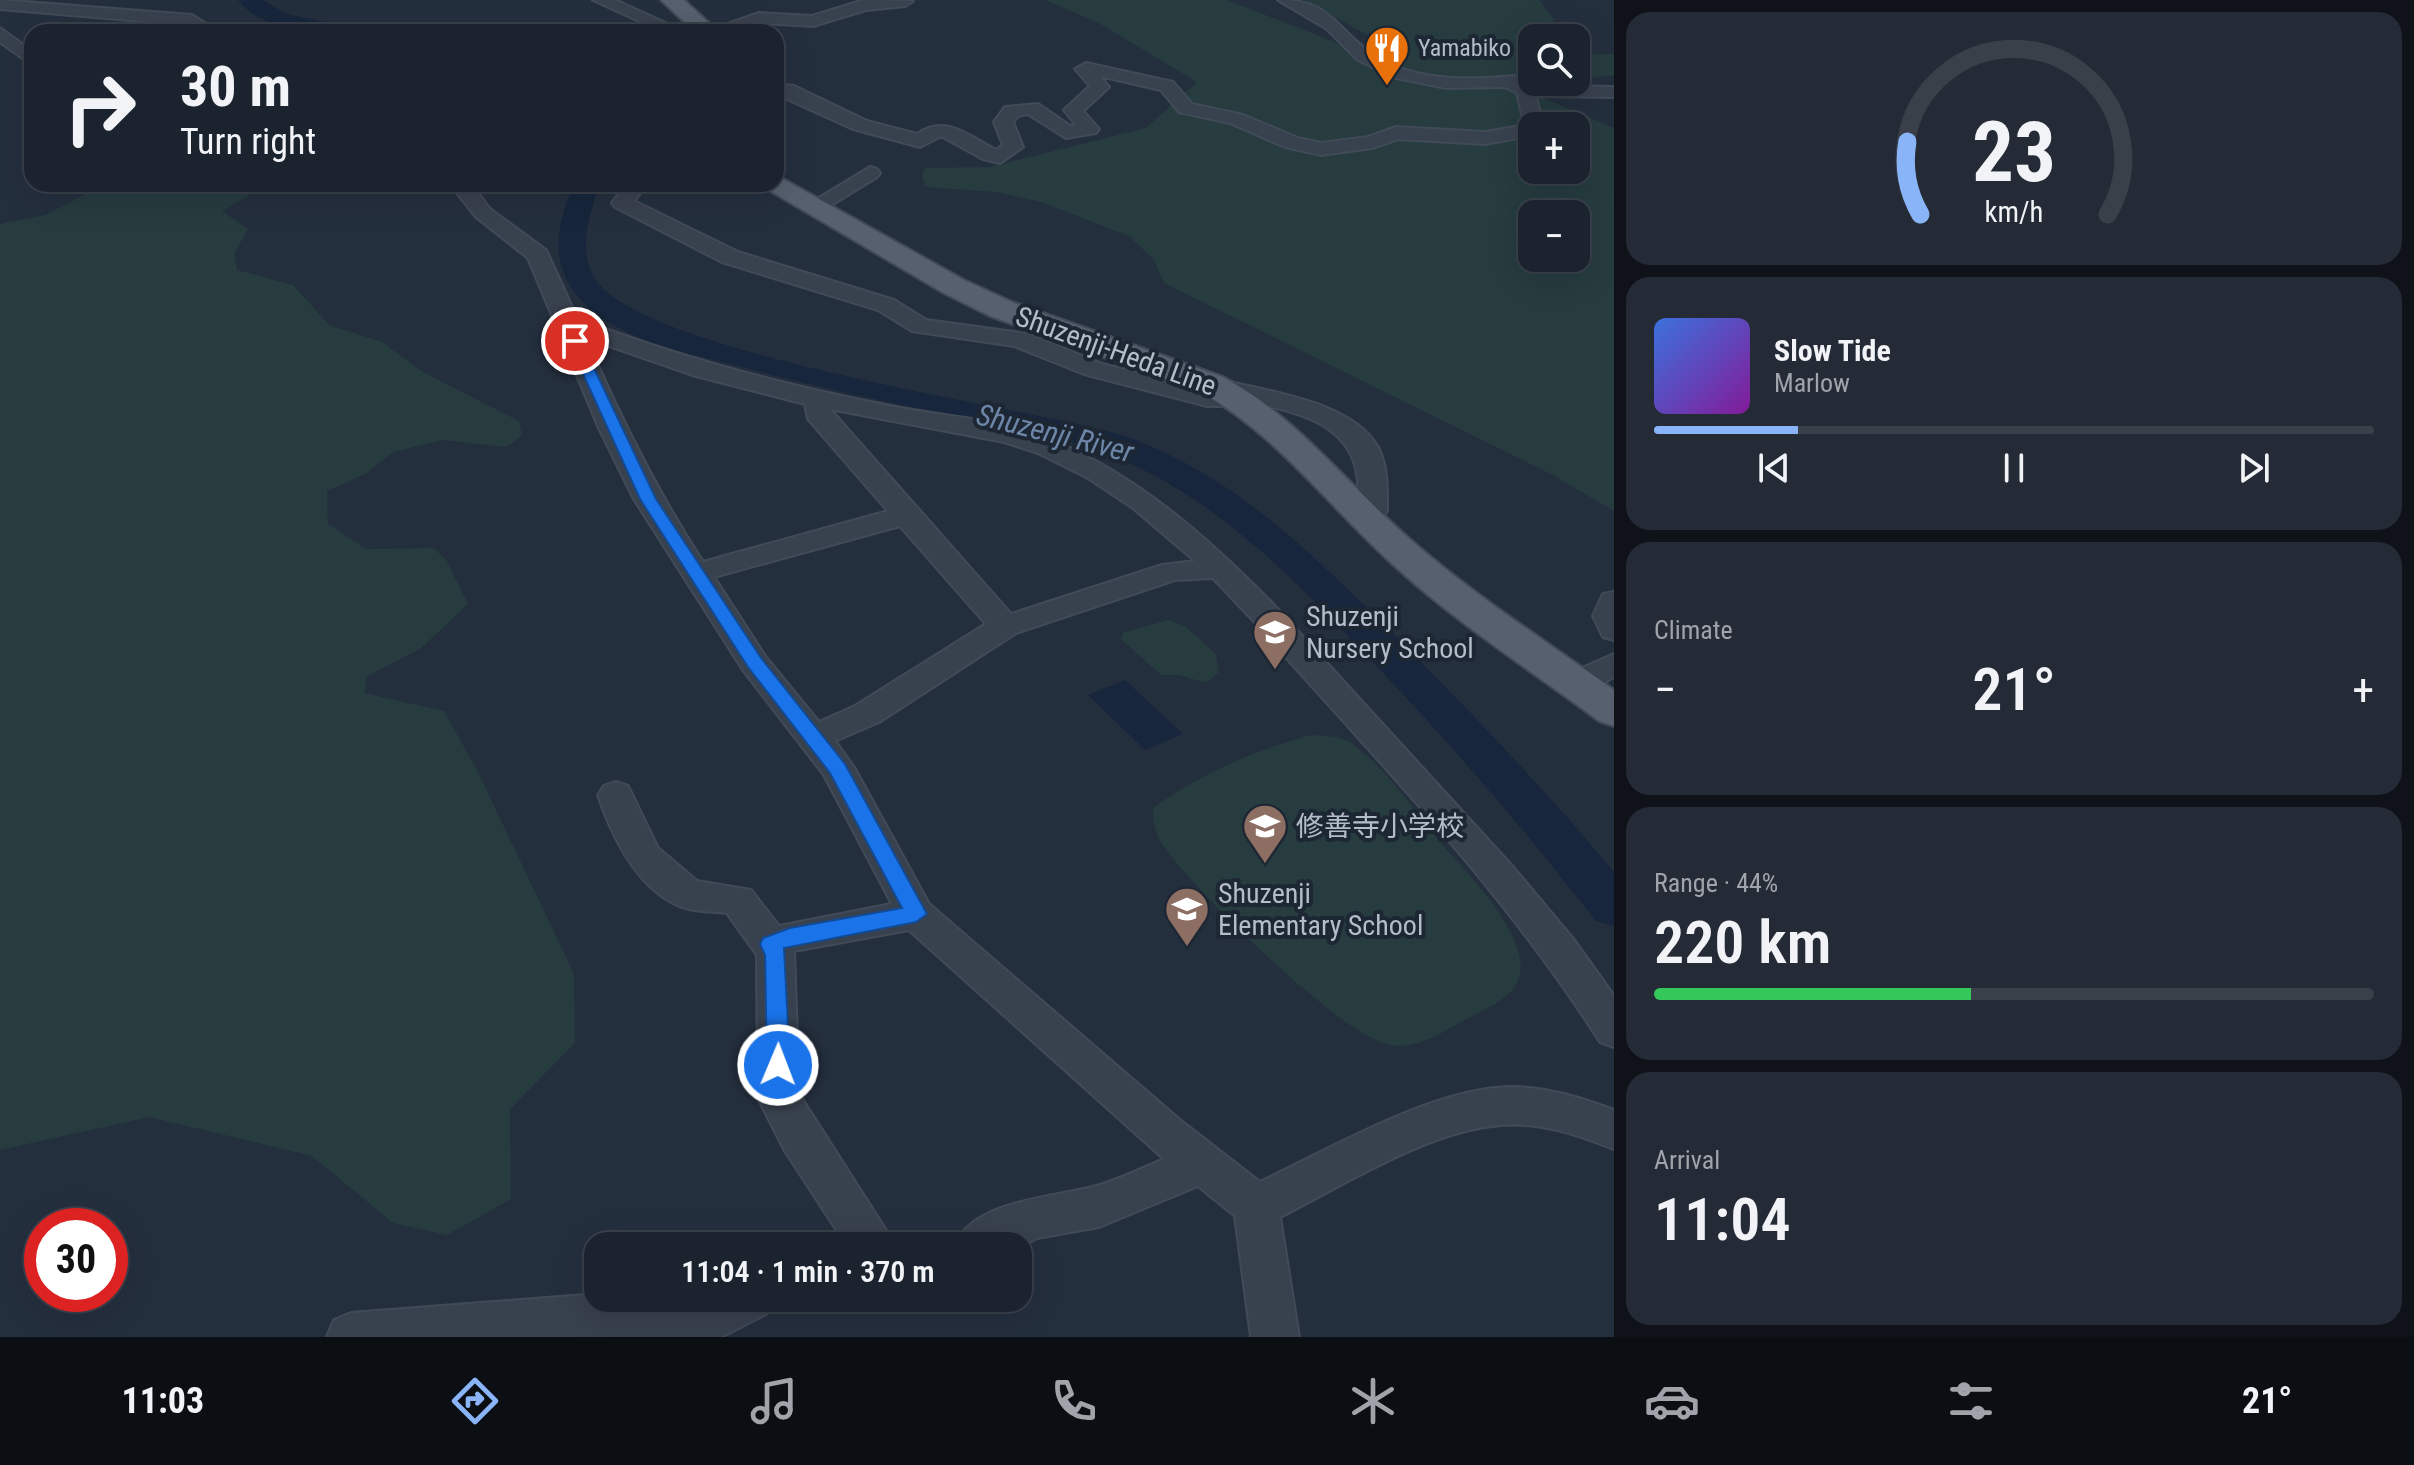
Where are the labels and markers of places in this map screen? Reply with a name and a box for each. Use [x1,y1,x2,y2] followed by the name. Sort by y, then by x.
[1363,24,1411,87] restaurant icon: Yamabiko
[1418,34,1511,62] place label: Yamabiko
[541,307,609,375] pin
[1306,600,1474,665] place label: Shuzenji Nursery School
[1251,608,1299,671] school or university icon: Shuzenji Nursery School
[1241,802,1289,865] school or university icon: 修善寺小学校
[1296,810,1464,843] place label: 修善寺小学校
[1218,877,1423,942] place label: Shuzenji Elementary School
[1163,885,1211,948] school or university icon: Shuzenji Elementary School

